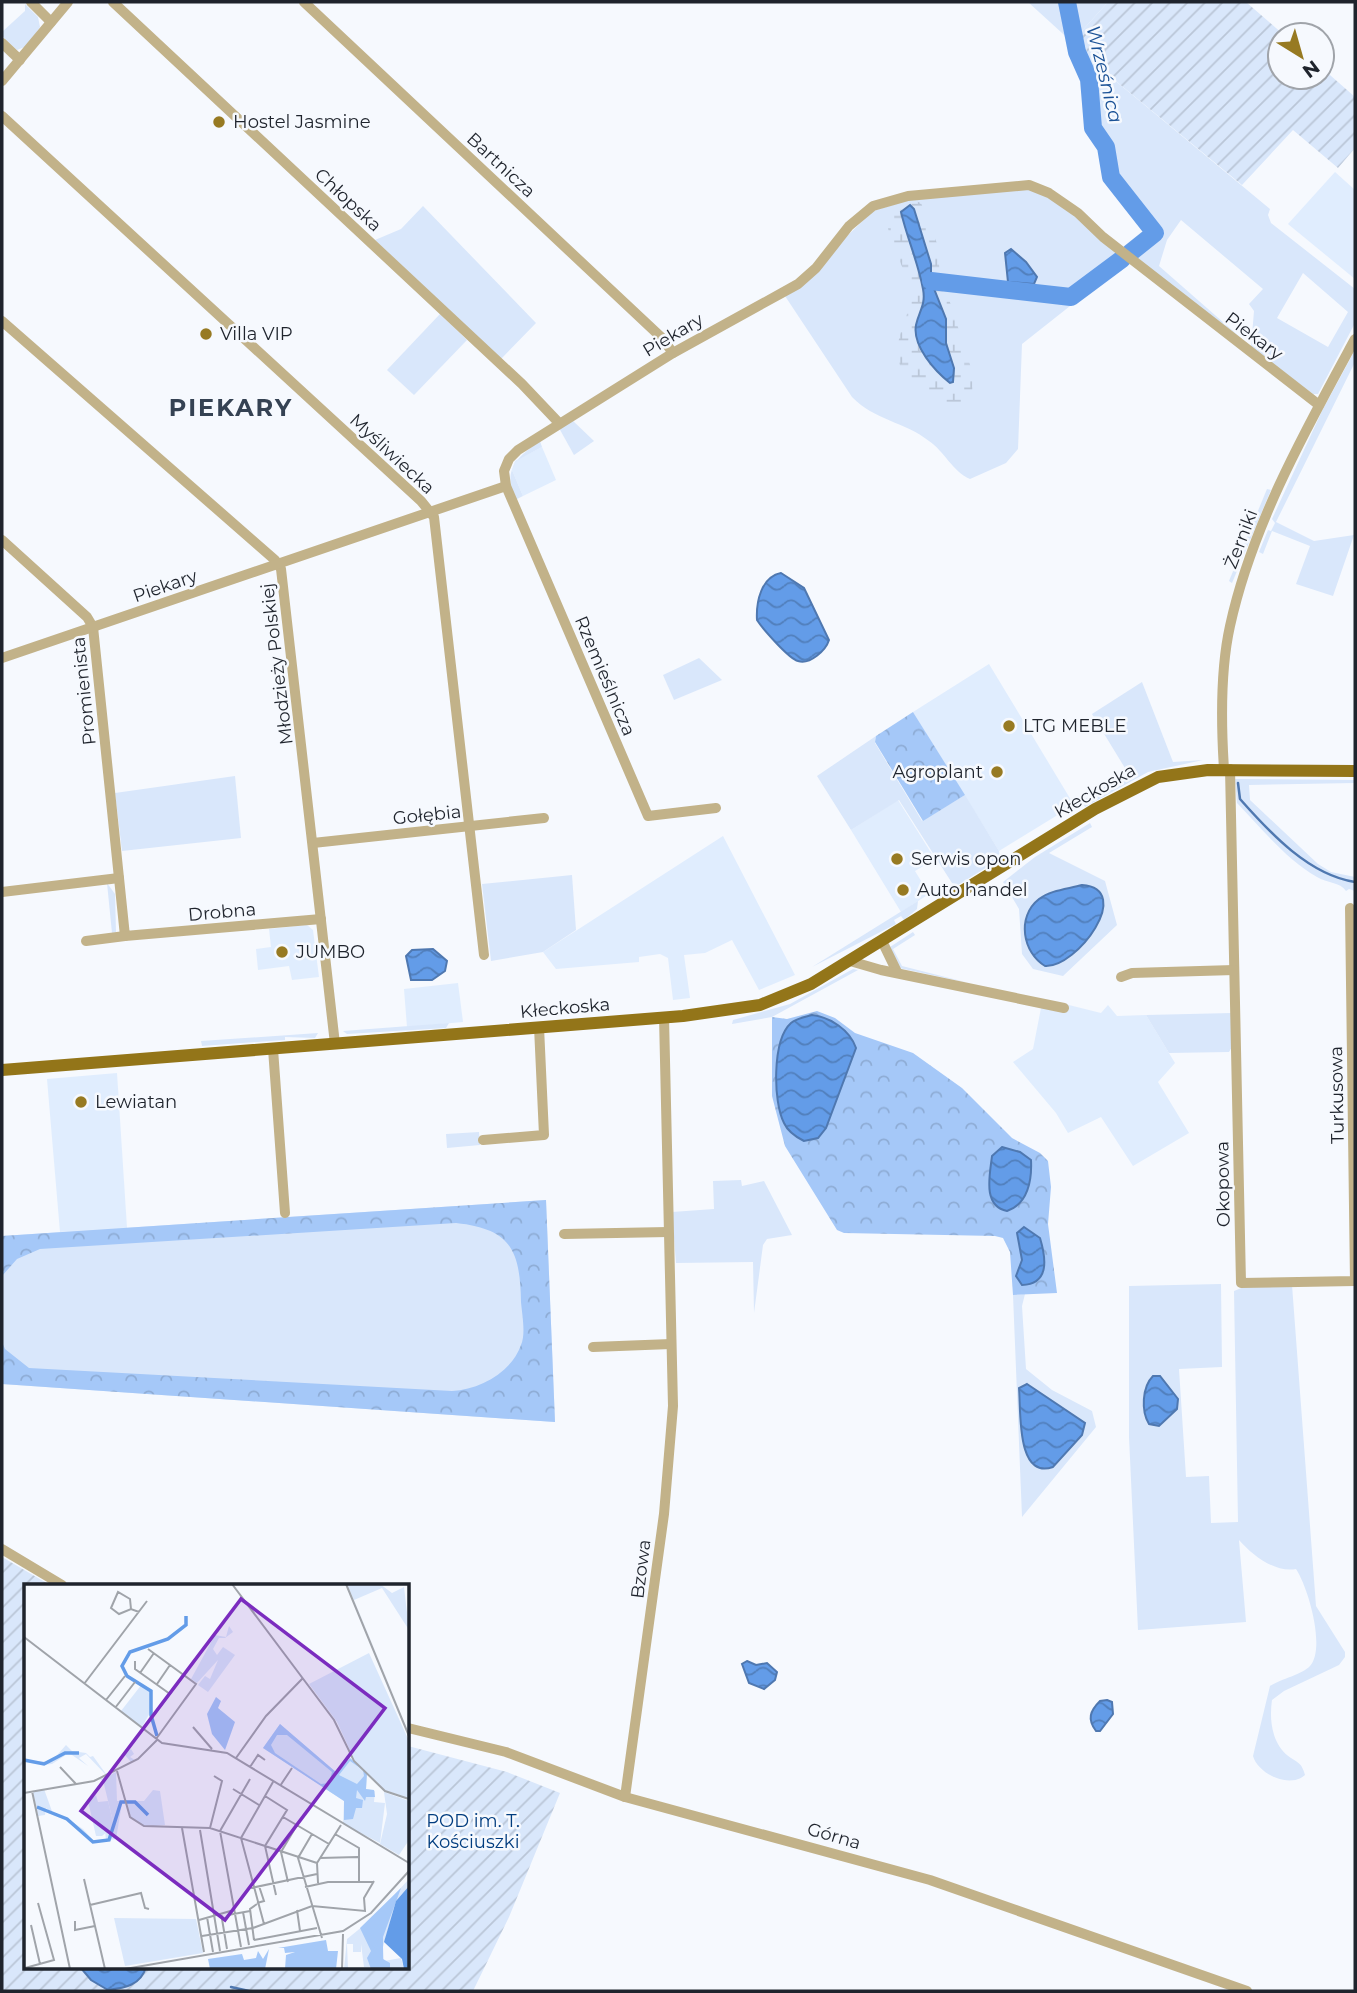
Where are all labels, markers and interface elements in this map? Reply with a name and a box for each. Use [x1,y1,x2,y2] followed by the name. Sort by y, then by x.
[1266,21,1336,91] north arrow
[1081,23,1128,125] water label: Wrześnica
[1298,55,1324,83] text: N
[233,111,371,133] place label: Hostel Jasmine
[211,114,227,130] marker: Hostel Jasmine
[462,128,540,202] street label: Bartnicza
[310,164,386,236] street label: Chłopska
[1221,307,1287,365] street label: Piekary
[639,308,707,362] street label: Piekary
[220,323,293,345] place label: Villa VIP
[198,326,214,342] marker: Villa VIP
[169,393,293,422] district label: PIEKARY
[345,409,439,499] street label: Myśliwiecka
[1220,506,1262,572] street label: Żerniki
[130,565,200,607] street label: Piekary
[256,582,298,746] street label: Młodzieży Polskiej
[570,613,640,739] street label: Rzemieślnicza
[67,636,101,746] street label: Promienista
[1023,715,1126,737] place label: LTG MEBLE
[1001,718,1017,734] marker: LTG MEBLE
[1050,759,1140,823] street label: Kłeckoska
[892,761,983,783] place label: Agroplant
[989,764,1005,780] marker: Agroplant
[392,800,462,830] street label: Gołębia
[911,848,1022,870] place label: Serwis opon
[889,851,905,867] marker: Serwis opon
[917,879,1028,901] place label: Auto handel
[895,882,911,898] marker: Auto handel
[187,898,257,926] street label: Drobna
[295,941,365,963] place label: JUMBO
[274,944,290,960] marker: JUMBO
[519,993,611,1023] street label: Kłeckoska
[1325,1046,1349,1144] street label: Turkusowa
[95,1091,177,1113] place label: Lewiatan
[73,1094,89,1110] marker: Lewiatan
[1211,1141,1235,1227] street label: Okopowa
[626,1538,656,1600] street label: Bzowa
[24,1584,410,1968] inset map
[426,1810,520,1853] park label: POD im. T. Kościuszki
[804,1818,864,1854] street label: Górna

